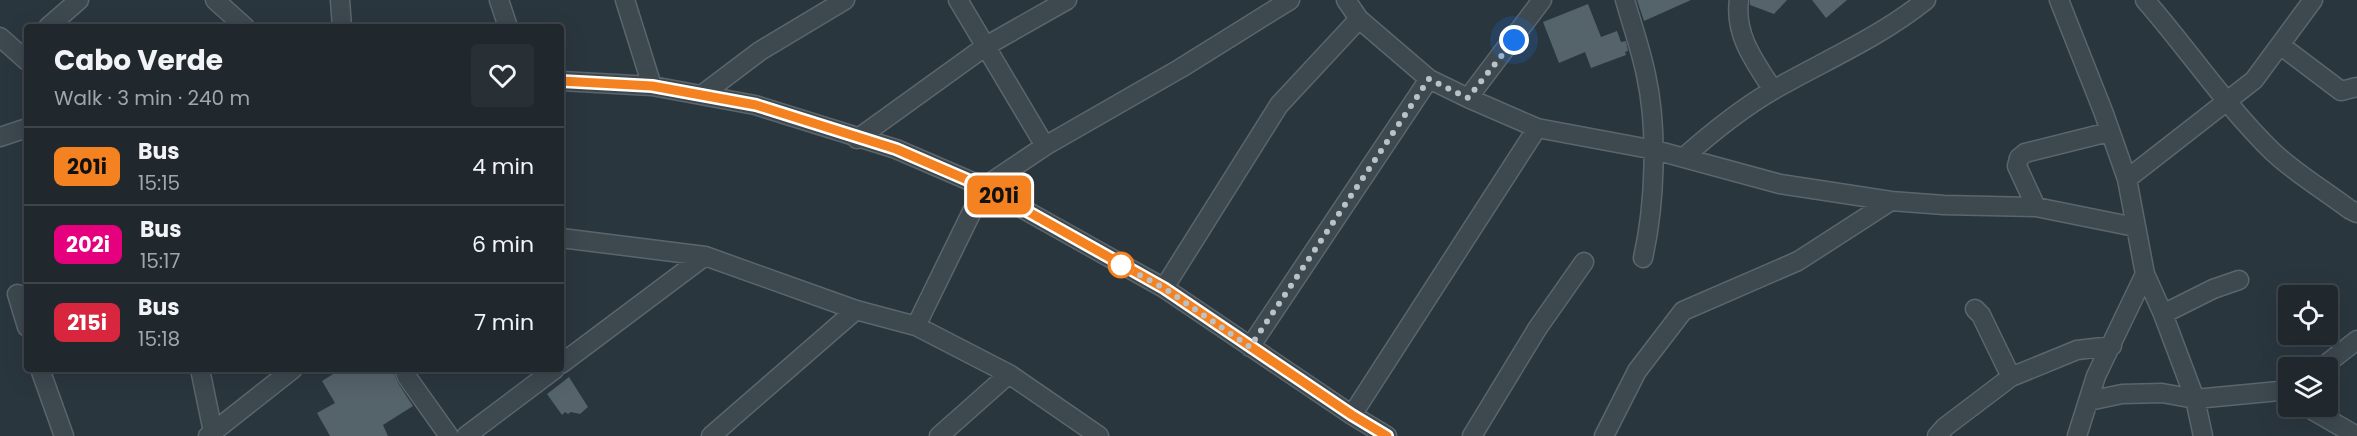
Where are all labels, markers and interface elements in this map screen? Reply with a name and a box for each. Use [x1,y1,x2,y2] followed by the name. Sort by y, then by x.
[1499,25,1529,55] your location
[54,41,223,80] text: Cabo Verde
[471,44,534,107] button: heart
[54,84,250,112] text: Walk · 3 min · 240 m
[138,136,180,167] text: Bus
[472,151,534,182] text: 4 min
[67,152,107,181] text: 201i
[138,169,180,197] text: 15:15
[957,176,1041,214] line badge: 201i
[979,181,1019,210] text: 201i
[140,214,181,245] text: Bus
[472,229,534,260] text: 6 min
[66,230,110,259] text: 202i
[140,247,180,275] text: 15:17
[1108,252,1134,278] unlabelled marker
[2278,285,2338,417] map controls
[2278,285,2338,345] button: locate
[138,292,180,323] text: Bus
[474,307,534,338] text: 7 min
[67,308,107,337] text: 215i
[138,325,180,353] text: 15:18
[2278,357,2338,417] button: layers

